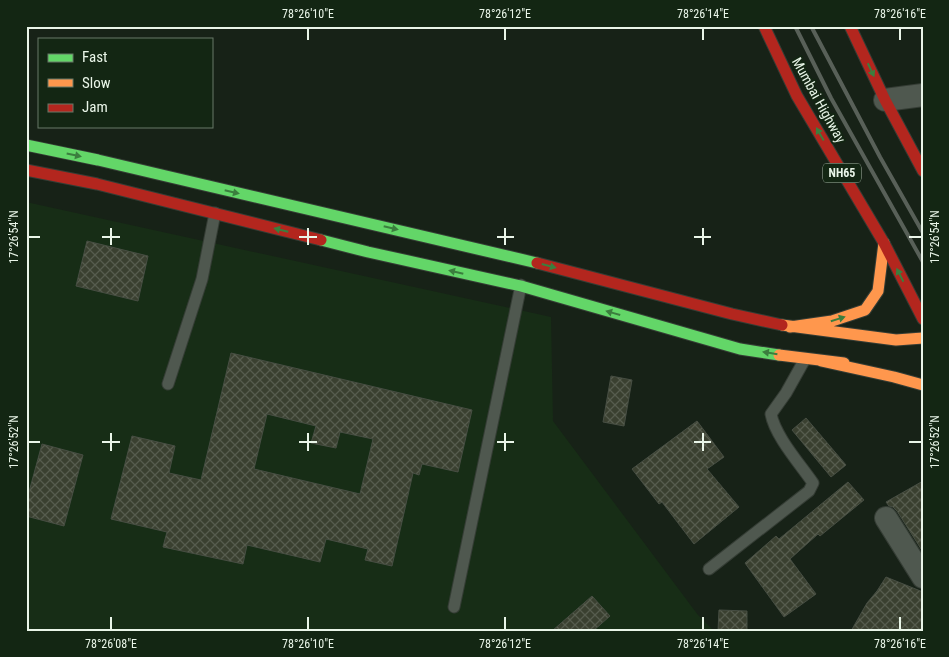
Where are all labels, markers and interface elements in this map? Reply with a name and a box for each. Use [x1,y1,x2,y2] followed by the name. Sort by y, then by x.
[282,7,334,21] text: 78°26'10"E
[479,7,531,21] text: 78°26'12"E
[677,7,729,21] text: 78°26'14"E
[874,7,926,21] text: 78°26'16"E
[38,38,212,128] legend
[82,48,107,66] text: Fast
[789,55,849,146] street label: Mumbai Highway
[867,63,875,77] one-way arrow
[82,74,111,92] text: Slow
[82,98,108,116] text: Jam
[815,128,824,141] one-way arrow
[66,151,82,159] one-way arrow
[823,164,861,182] road number: NH65
[225,188,240,196] one-way arrow
[7,210,21,264] text: 17°26'54"N
[928,210,942,264] text: 17°26'54"N
[383,224,398,232] one-way arrow
[273,226,288,234] one-way arrow
[541,262,556,270] one-way arrow
[448,268,463,276] one-way arrow
[896,268,904,283] one-way arrow
[605,308,620,316] one-way arrow
[830,314,845,322] one-way arrow
[762,349,778,357] one-way arrow
[7,415,21,469] text: 17°26'52"N
[928,415,942,469] text: 17°26'52"N
[85,637,137,651] text: 78°26'08"E
[282,637,334,651] text: 78°26'10"E
[479,637,531,651] text: 78°26'12"E
[677,637,729,651] text: 78°26'14"E
[874,637,926,651] text: 78°26'16"E

